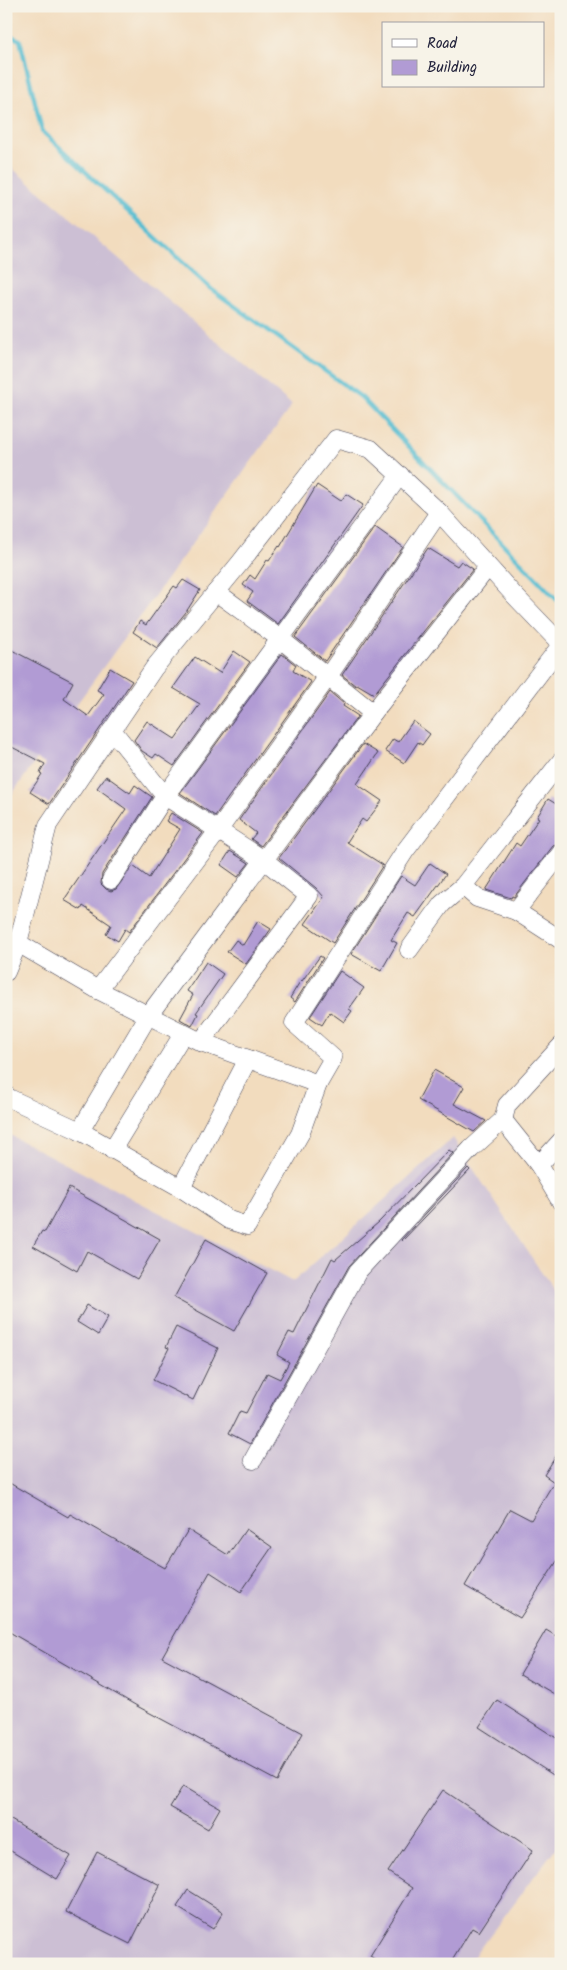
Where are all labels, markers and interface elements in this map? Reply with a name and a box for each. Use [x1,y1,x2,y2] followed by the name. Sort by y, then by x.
[382,22,544,88] legend
[427,32,458,56] text: Road
[427,56,477,80] text: Building

